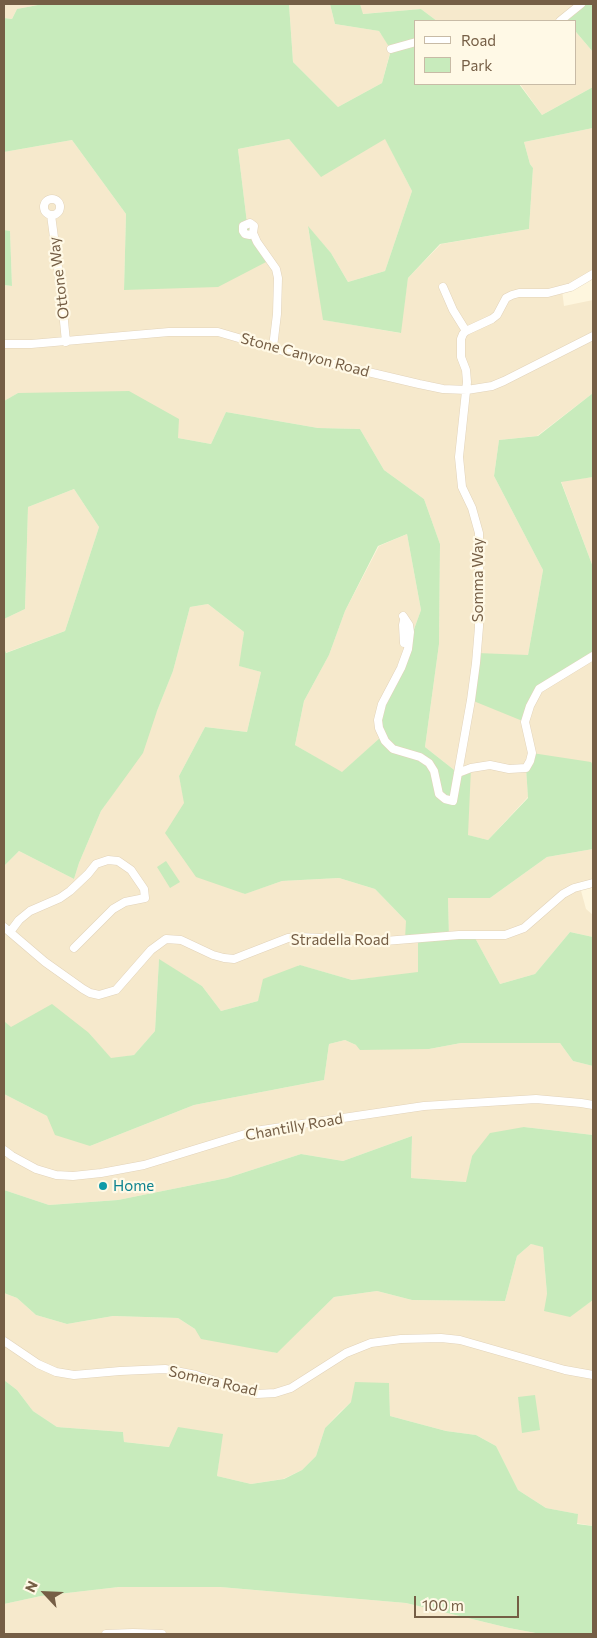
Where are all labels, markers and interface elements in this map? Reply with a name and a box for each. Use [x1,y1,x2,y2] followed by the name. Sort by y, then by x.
[414,20,577,85] legend
[461,31,496,49] text: Road
[461,56,492,74] text: Park
[45,236,73,320] street label: Ottone Way
[239,329,371,381] street label: Stone Canyon Road
[469,538,487,622] street label: Somma Way
[291,931,389,949] street label: Stradella Road
[244,1110,344,1144] street label: Chantilly Road
[113,1177,154,1195] place label: Home
[97,1180,109,1192] marker: Home
[167,1362,259,1400] street label: Somera Road
[20,1568,70,1618] north arrow
[21,1578,41,1595] text: N
[417,1586,522,1618] scale bar
[422,1596,464,1614] text: 100 m

